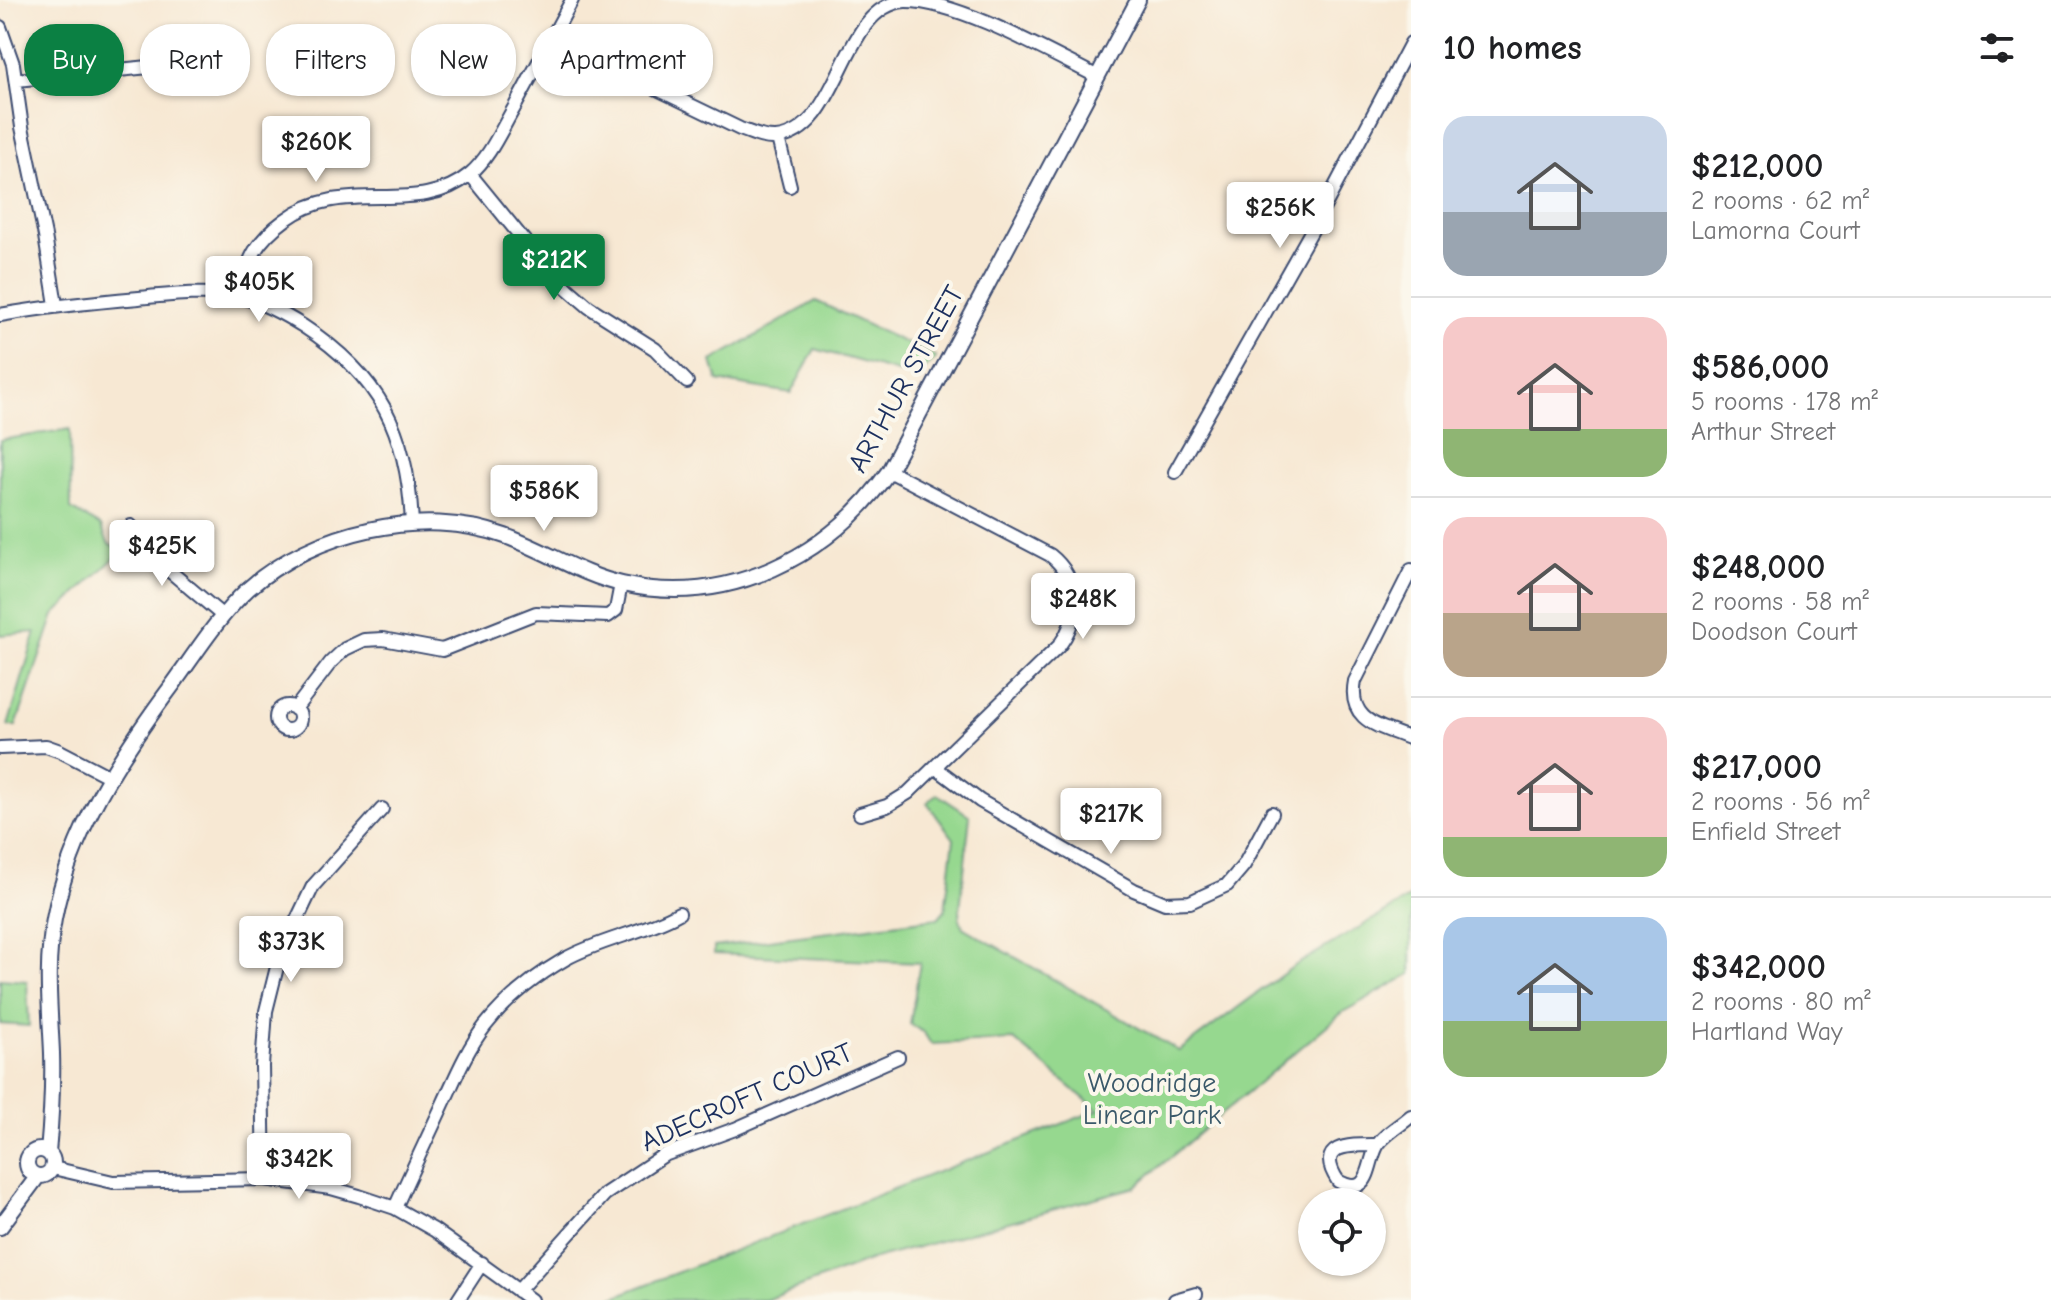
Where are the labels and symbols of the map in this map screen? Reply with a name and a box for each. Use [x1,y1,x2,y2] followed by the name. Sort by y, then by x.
[260,116,372,184] pin: $260K
[1224,182,1336,250] pin: $256K
[498,234,610,302] pin: $212K
[203,256,315,324] pin: $405K
[841,280,971,478] street label: ARTHUR STREET
[488,465,600,533] pin: $586K
[106,520,218,588] pin: $425K
[1027,573,1139,641] pin: $248K
[1055,788,1167,856] pin: $217K
[235,916,347,984] pin: $373K
[636,1036,858,1158] street label: ADECROFT COURT
[1083,1067,1222,1131] park label: Woodridge Linear Park
[243,1133,355,1201] pin: $342K

